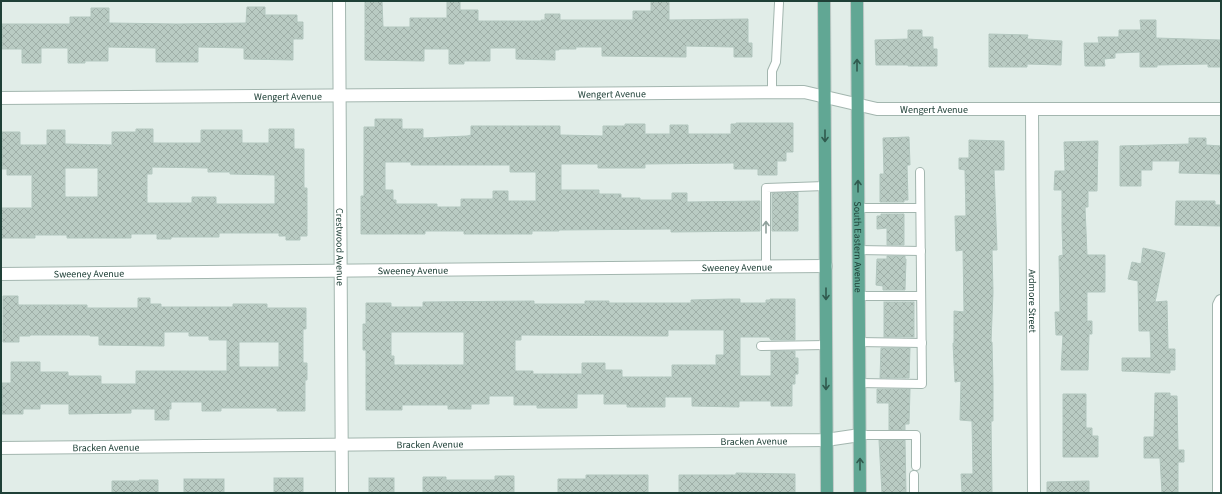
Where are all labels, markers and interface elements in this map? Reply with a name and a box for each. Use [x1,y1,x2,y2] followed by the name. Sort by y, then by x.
[853,59,861,72] one-way arrow
[578,87,646,102] street label: Wengert Avenue
[254,90,322,104] street label: Wengert Avenue
[900,103,968,117] street label: Wengert Avenue
[821,129,829,142] one-way arrow
[854,180,862,193] one-way arrow
[850,201,865,293] street label: South Eastern Avenue
[332,208,347,286] street label: Crestwood Avenue
[762,221,770,234] one-way arrow
[702,261,772,275] street label: Sweeney Avenue
[378,264,448,278] street label: Sweeney Avenue
[54,267,124,281] street label: Sweeney Avenue
[1025,269,1039,333] street label: Ardmore Street
[822,287,830,300] one-way arrow
[822,377,830,390] one-way arrow
[720,434,787,449] street label: Bracken Avenue
[397,438,464,452] street label: Bracken Avenue
[73,441,140,455] street label: Bracken Avenue
[856,458,864,471] one-way arrow

